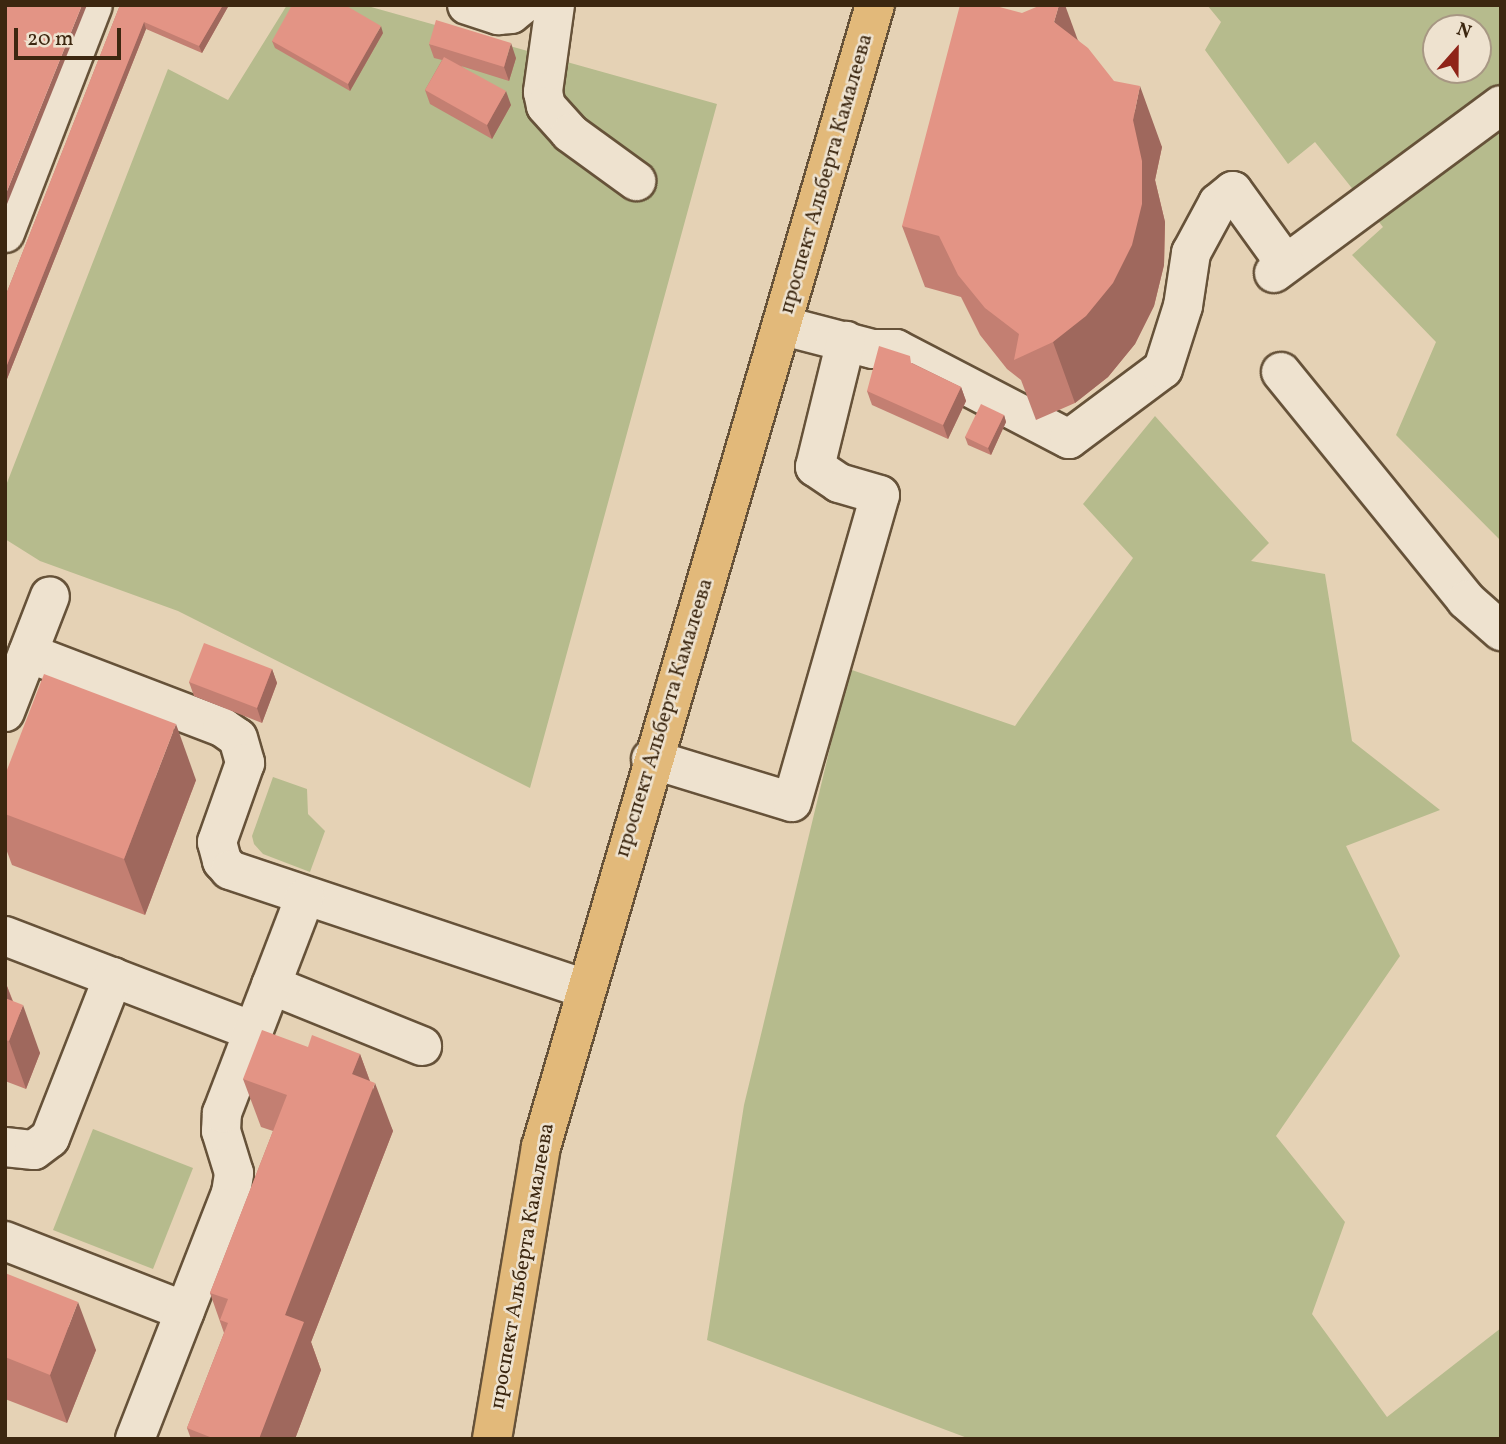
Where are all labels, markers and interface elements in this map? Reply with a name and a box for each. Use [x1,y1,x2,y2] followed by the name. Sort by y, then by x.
[18,14,124,58] scale bar
[1422,14,1492,84] north arrow
[1453,17,1475,46] text: N
[27,25,73,54] text: 20 m
[775,31,879,317] street label: проспект Альберта Камалеева
[611,576,719,860] street label: проспект Альберта Камалеева
[485,1121,561,1411] street label: проспект Альберта Камалеева

